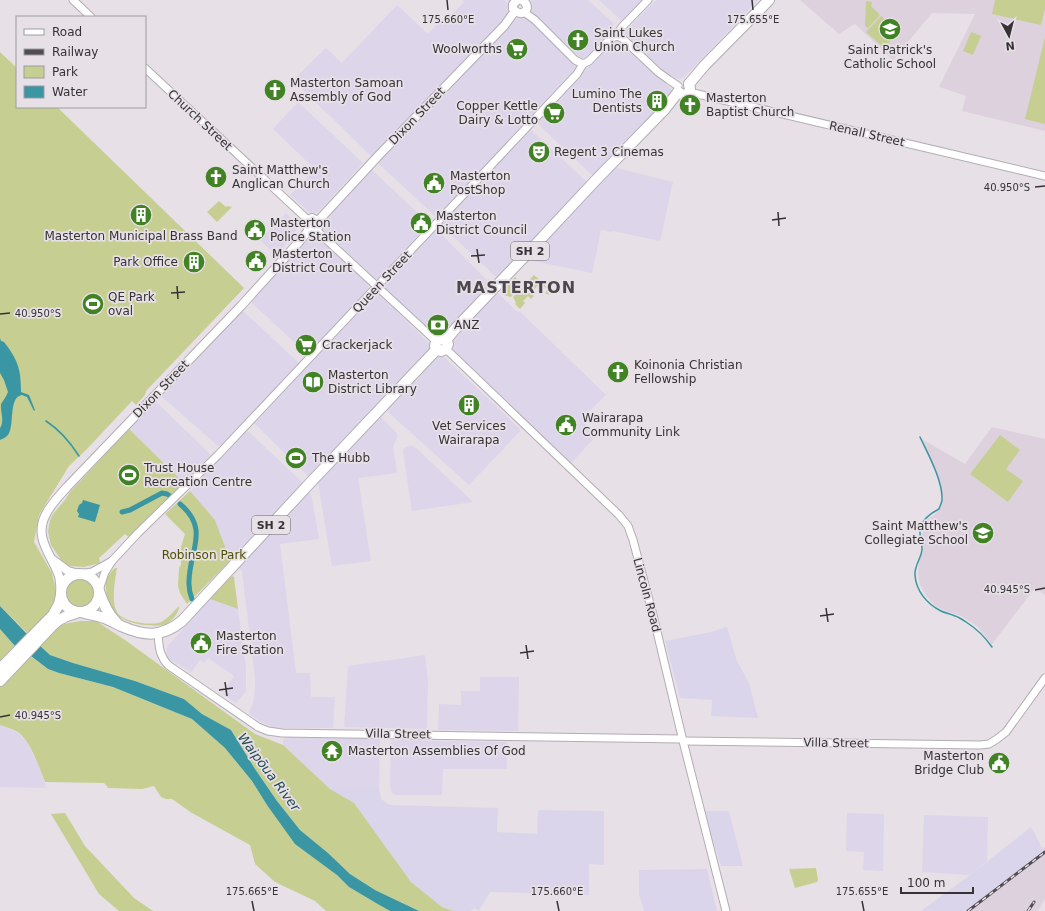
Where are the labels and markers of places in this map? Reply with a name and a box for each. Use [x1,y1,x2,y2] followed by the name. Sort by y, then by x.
[877,16,903,42] school or university icon: Saint Patrick's Catholic School
[594,26,675,54] place label: Saint Lukes Union Church
[565,27,591,53] church icon: Saint Lukes Union Church
[504,36,530,62] supermarket icon: Woolworths
[432,42,502,56] place label: Woolworths
[844,43,936,71] place label: Saint Patrick's Catholic School
[290,76,403,104] place label: Masterton Samoan Assembly of God
[262,77,288,103] church icon: Masterton Samoan Assembly of God
[572,87,642,115] place label: Lumino The Dentists
[644,88,670,114] building icon: Lumino The Dentists
[706,91,794,119] place label: Masterton Baptist Church
[677,92,703,118] church icon: Masterton Baptist Church
[456,99,538,127] place label: Copper Kettle Dairy & Lotto
[541,100,567,126] supermarket icon: Copper Kettle Dairy & Lotto
[526,139,552,165] theatre icon: Regent 3 Cinemas
[554,145,664,159] place label: Regent 3 Cinemas
[232,163,330,191] place label: Saint Matthew's Anglican Church
[203,164,229,190] church icon: Saint Matthew's Anglican Church
[450,169,511,197] place label: Masterton PostShop
[421,170,447,196] public building icon: Masterton PostShop
[128,202,154,228] building icon: Masterton Municipal Brass Band
[436,209,527,237] place label: Masterton District Council
[408,210,434,236] public building icon: Masterton District Council
[270,216,351,244] place label: Masterton Police Station
[242,217,268,243] public building icon: Masterton Police Station
[44,229,238,243] place label: Masterton Municipal Brass Band
[272,247,352,275] place label: Masterton District Court
[243,248,269,274] public building icon: Masterton District Court
[181,249,207,275] building icon: Park Office
[113,255,178,269] place label: Park Office
[108,290,155,318] place label: QE Park oval
[80,291,106,317] sports icon: QE Park oval
[425,312,451,338] bank icon: ANZ
[454,318,479,332] place label: ANZ
[293,332,319,358] supermarket icon: Crackerjack
[322,338,392,352] place label: Crackerjack
[634,358,743,386] place label: Koinonia Christian Fellowship
[605,359,631,385] church icon: Koinonia Christian Fellowship
[328,368,417,396] place label: Masterton District Library
[300,369,326,395] library icon: Masterton District Library
[456,392,482,418] building icon: Vet Services Wairarapa
[582,411,680,439] place label: Wairarapa Community Link
[553,412,579,438] public building icon: Wairarapa Community Link
[432,419,506,447] place label: Vet Services Wairarapa
[283,445,309,471] sports icon: The Hubb
[311,451,370,465] place label: The Hubb
[143,461,252,489] place label: Trust House Recreation Centre
[116,462,142,488] sports icon: Trust House Recreation Centre
[864,519,968,547] place label: Saint Matthew's Collegiate School
[970,520,996,546] school or university icon: Saint Matthew's Collegiate School
[216,629,284,657] place label: Masterton Fire Station
[188,630,214,656] public building icon: Masterton Fire Station
[319,738,345,764] temple icon: Masterton Assemblies Of God
[348,744,526,758] place label: Masterton Assemblies Of God
[914,749,984,777] place label: Masterton Bridge Club
[986,750,1012,776] public building icon: Masterton Bridge Club

